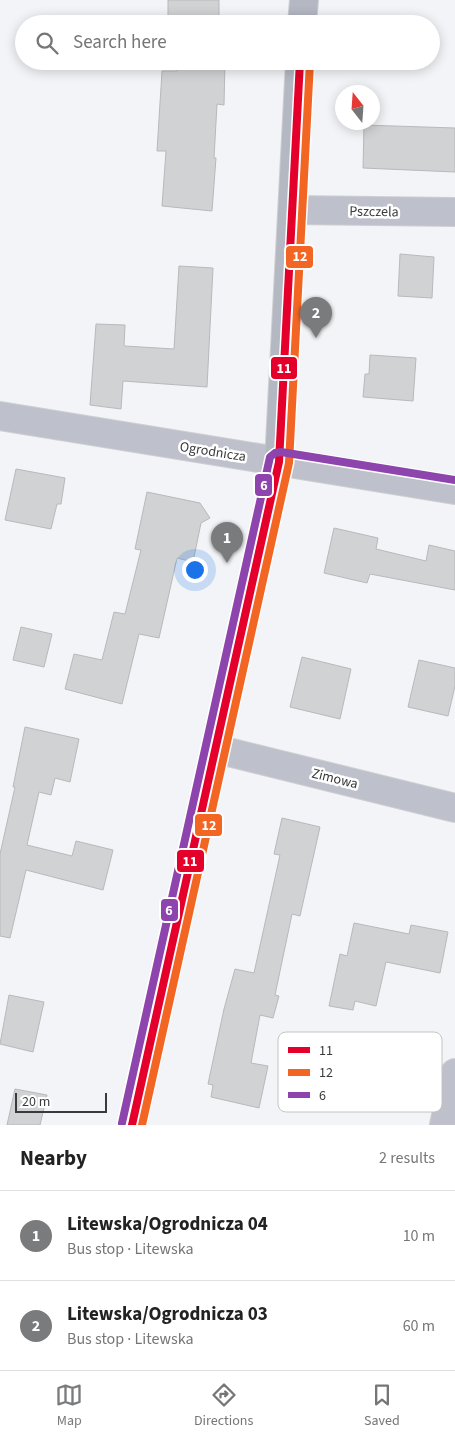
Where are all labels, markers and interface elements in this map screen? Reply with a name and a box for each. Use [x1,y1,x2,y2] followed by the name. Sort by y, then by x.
[15,15,440,70] search box
[33,29,61,57] icon: search
[73,29,167,56] text: Search here
[335,85,380,130] north arrow
[349,202,399,222] street label: Pszczela
[285,245,314,269] line badge: 12
[293,247,307,267] text: 12
[300,297,332,338] pin: 2
[270,356,298,380] line badge: 11
[277,359,291,379] text: 11
[178,437,247,467] street label: Ogrodnicza
[254,473,273,497] line badge: 6
[260,476,268,496] text: 6
[211,522,243,563] pin: 1
[182,557,208,583] your location
[309,764,360,794] street label: Zimowa
[194,813,223,837] line badge: 12
[202,816,216,836] text: 12
[176,849,205,873] line badge: 11
[183,852,197,872] text: 11
[160,898,179,922] line badge: 6
[165,901,173,921] text: 6
[278,1032,442,1112] legend
[319,1041,333,1061] text: 11
[319,1063,333,1083] text: 12
[319,1086,326,1106] text: 6
[15,1090,108,1113] scale bar
[22,1092,50,1112] text: 20 m
[20,1143,87,1173] text: Nearby
[379,1147,435,1169] text: 2 results
[67,1211,268,1238] text: Litewska/Ogrodnicza 04
[32,1225,40,1247] text: 1
[403,1225,435,1247] text: 10 m
[67,1238,193,1260] text: Bus stop · Litewska
[67,1301,268,1328] text: Litewska/Ogrodnicza 03
[32,1315,40,1337] text: 2
[403,1315,435,1337] text: 60 m
[67,1328,193,1350] text: Bus stop · Litewska
[55,1381,83,1431] tab: Map
[194,1381,253,1431] tab: Directions
[364,1381,400,1431] tab: Saved

